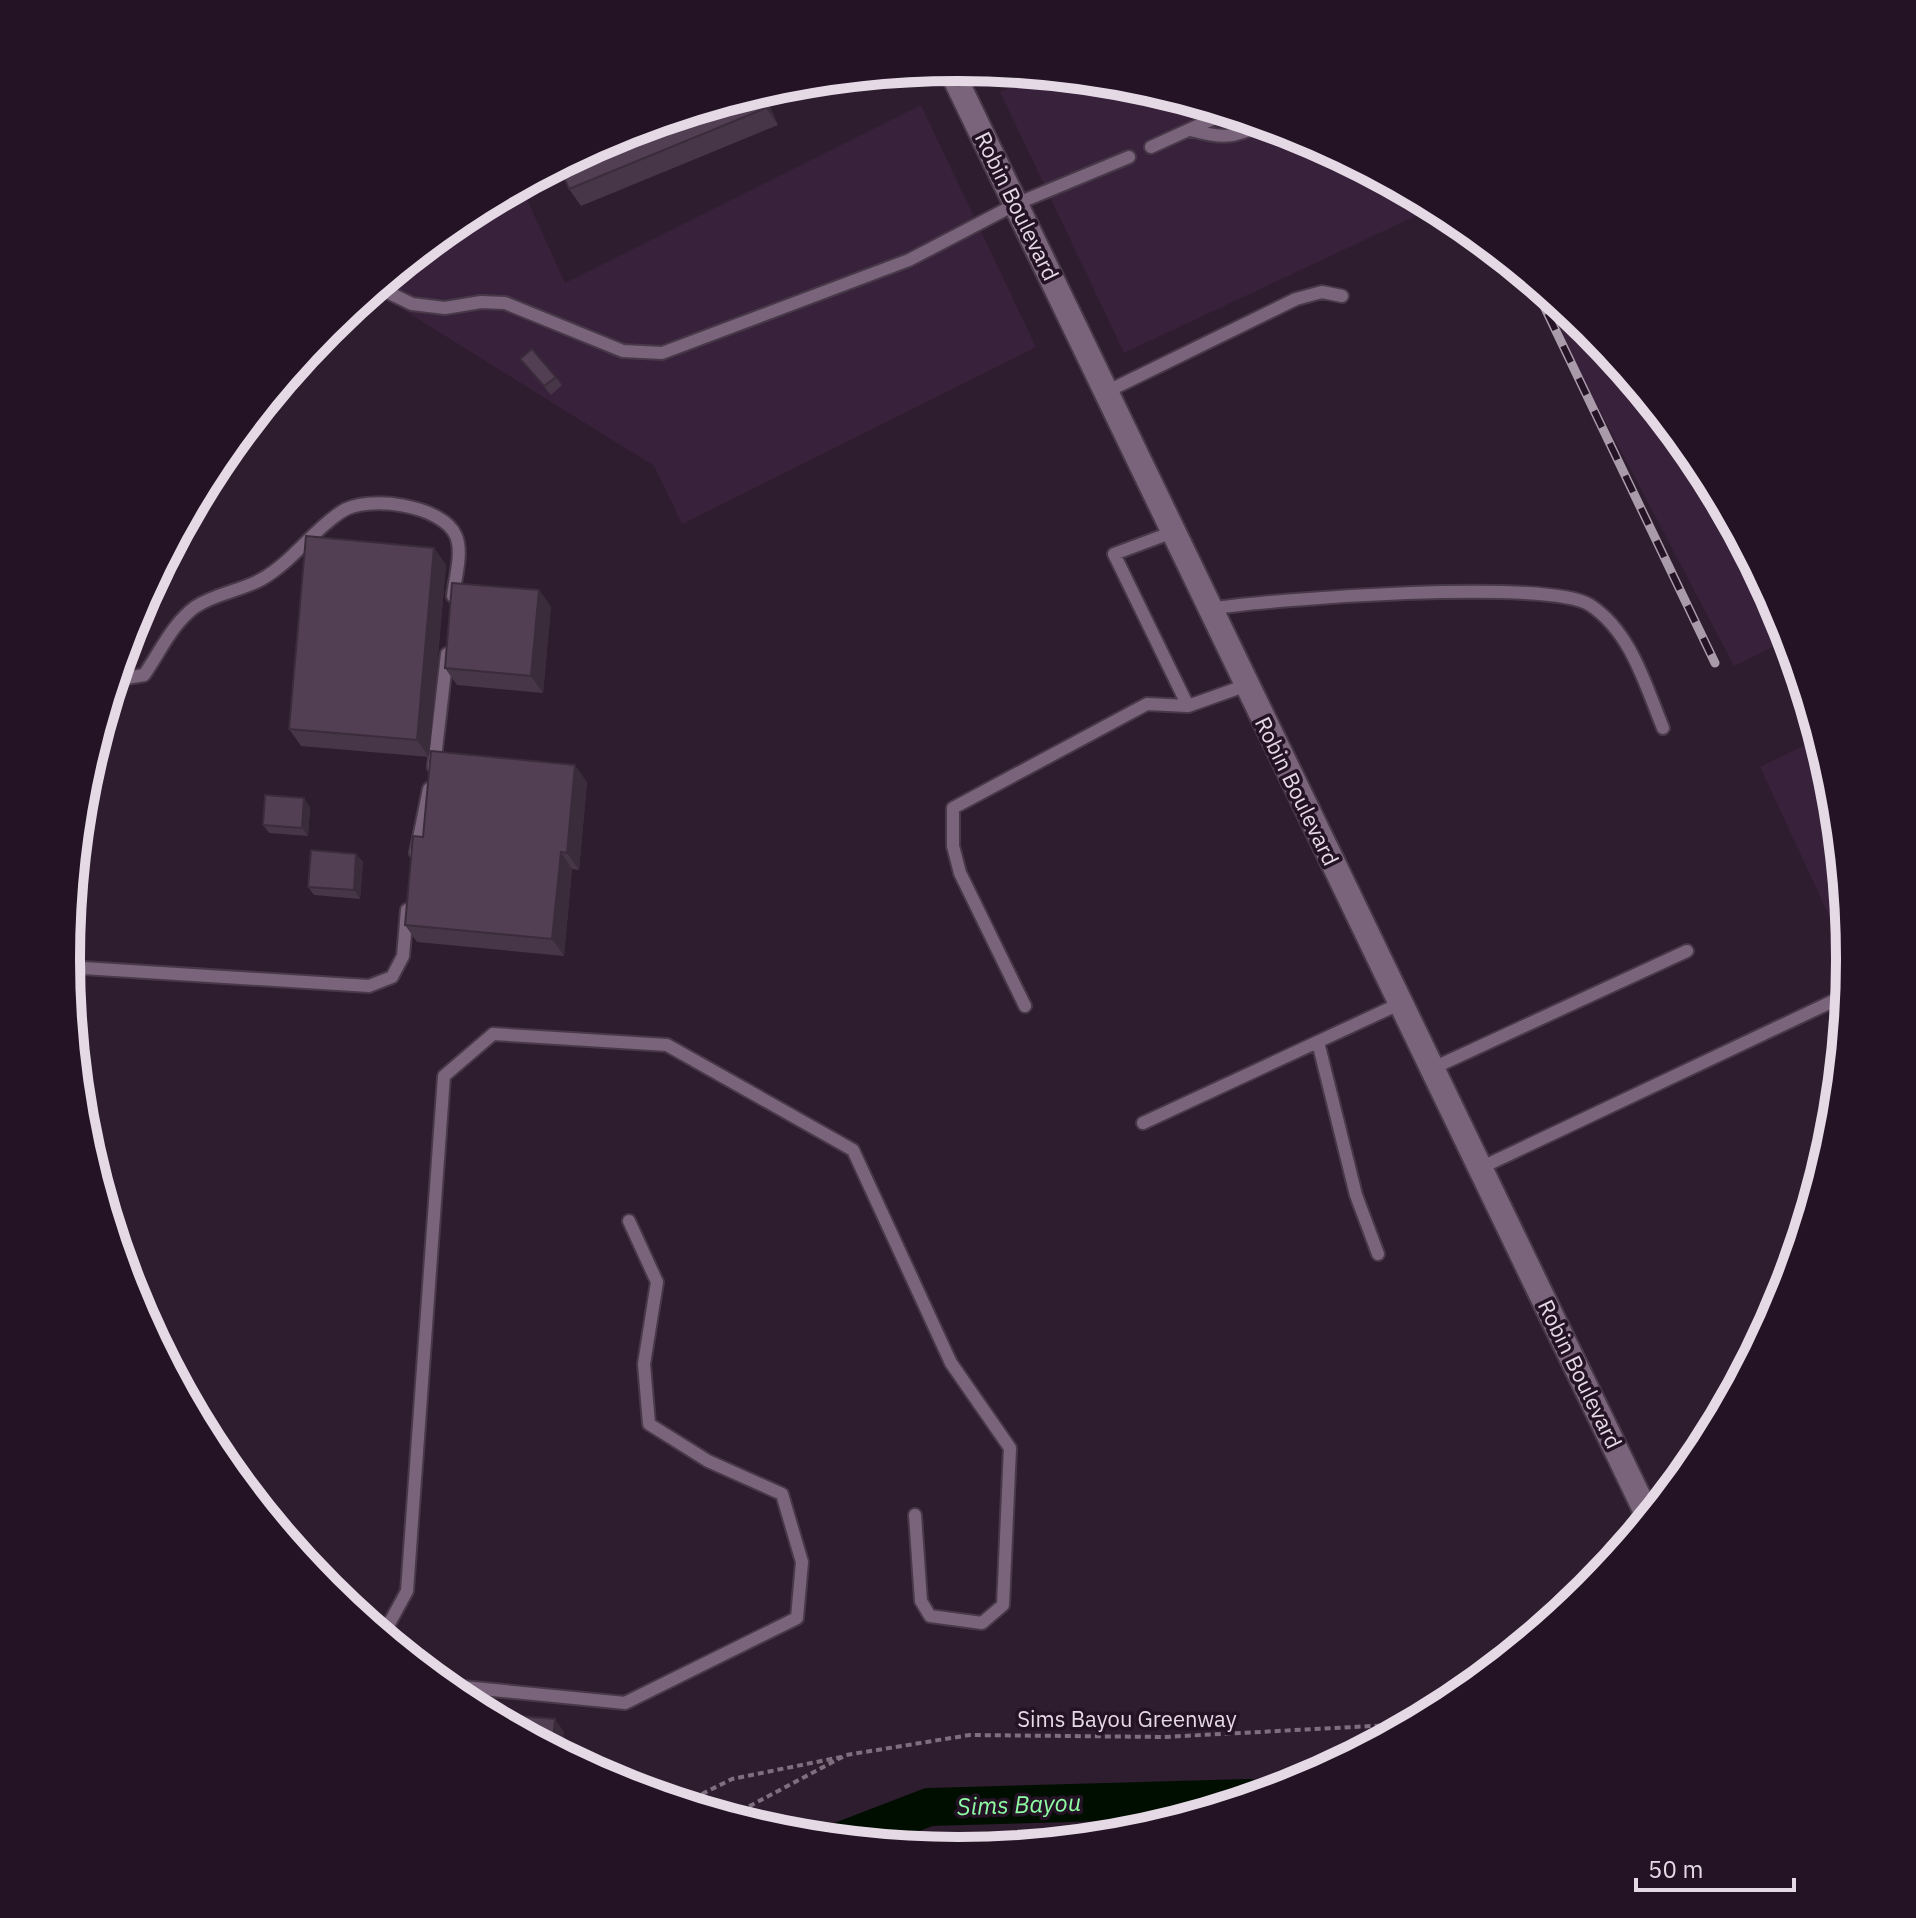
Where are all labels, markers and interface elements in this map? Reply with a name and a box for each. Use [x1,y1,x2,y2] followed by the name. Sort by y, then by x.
[969,127,1066,285] street label: Robin Boulevard
[1249,712,1346,870] street label: Robin Boulevard
[1532,1295,1629,1453] street label: Robin Boulevard
[1017,1704,1237,1733] street label: Sims Bayou Greenway
[956,1786,1082,1822] water label: Sims Bayou
[1636,1842,1794,1892] scale bar
[1648,1853,1703,1885] text: 50 m

